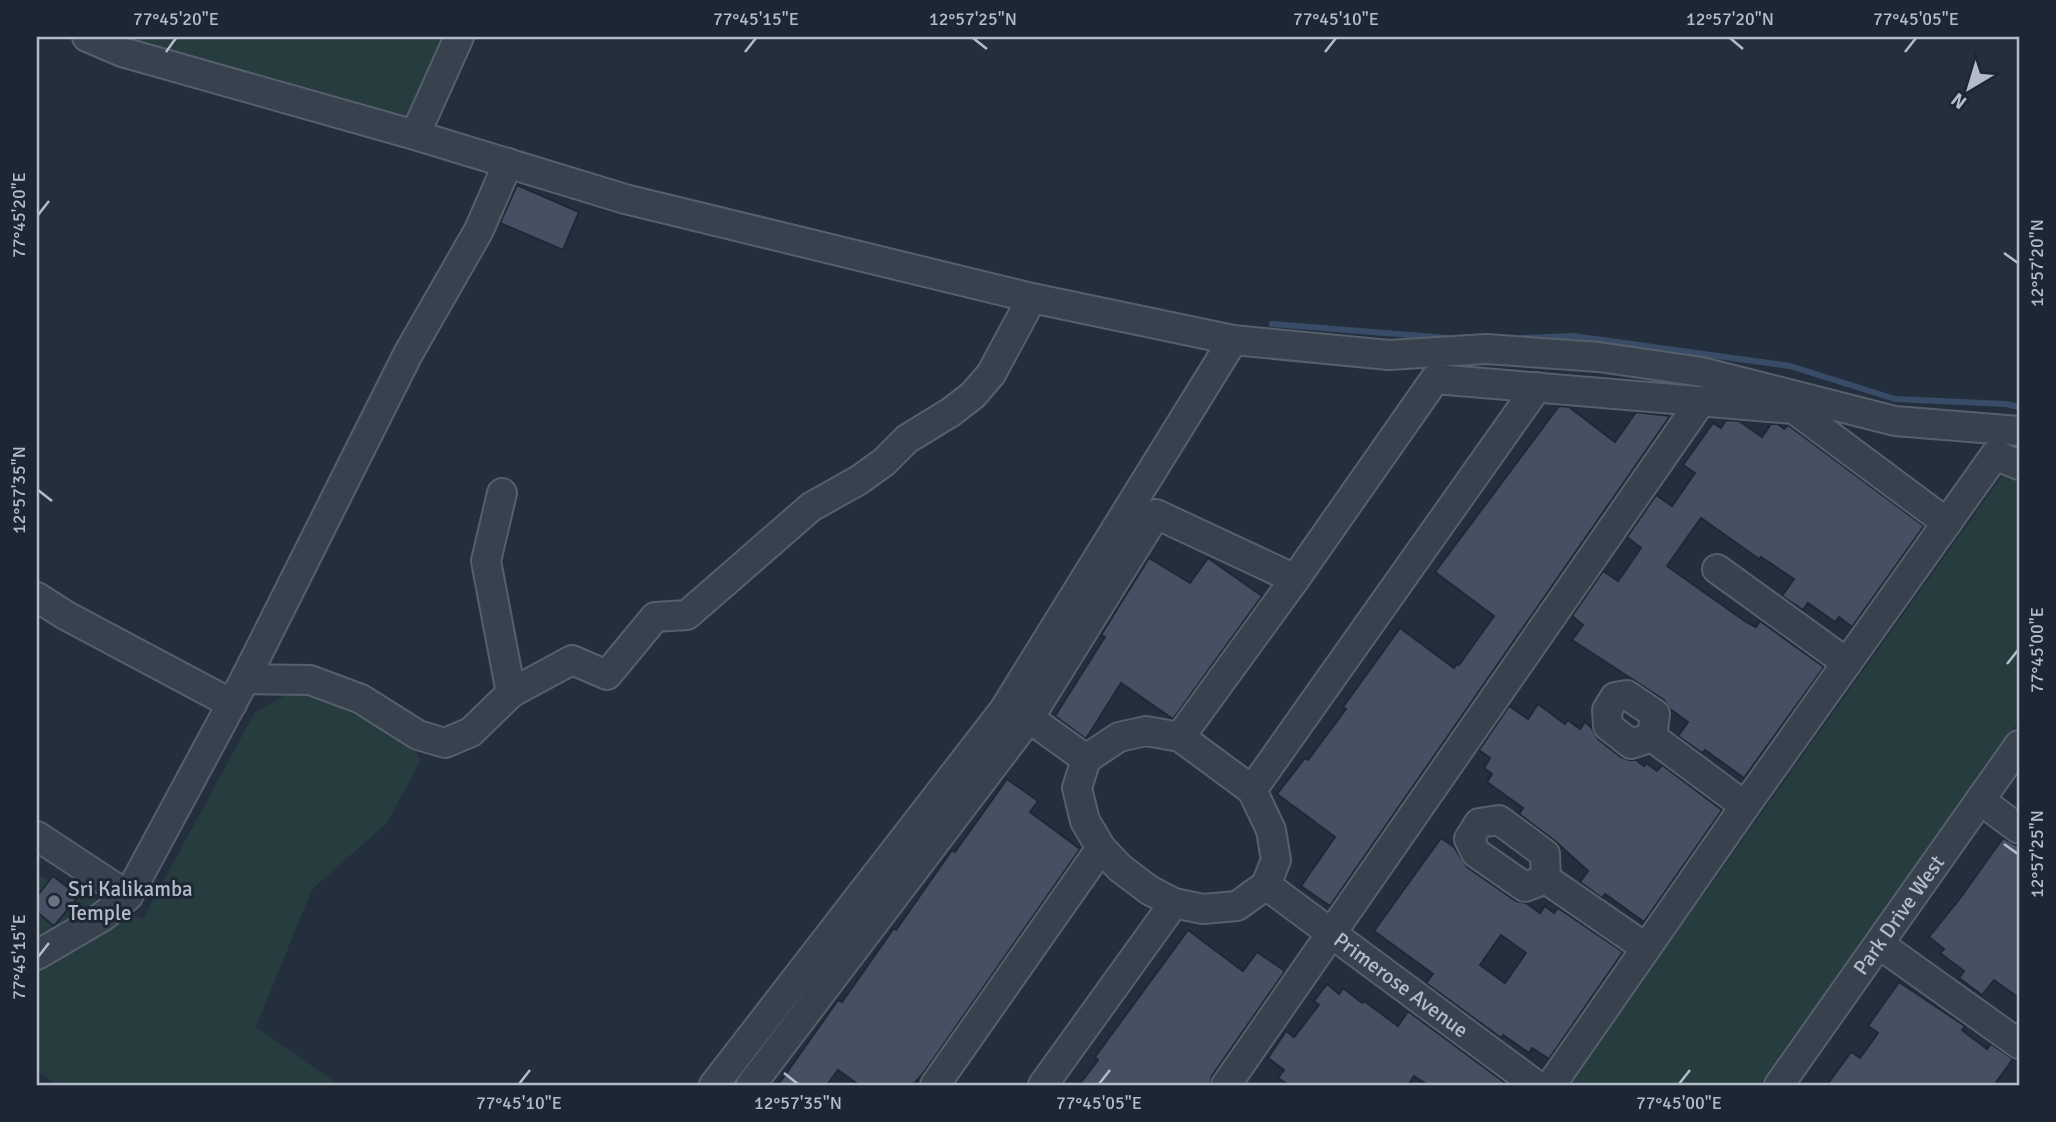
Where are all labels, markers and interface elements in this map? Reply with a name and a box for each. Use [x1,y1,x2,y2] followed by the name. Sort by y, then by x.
[133,8,219,30] text: 77°45'20"E
[713,8,799,30] text: 77°45'15"E
[929,8,1017,30] text: 12°57'25"N
[1293,8,1379,30] text: 77°45'10"E
[1686,8,1774,30] text: 12°57'20"N
[1873,8,1959,30] text: 77°45'05"E
[1934,52,2004,122] north arrow
[1947,87,1972,114] text: N
[8,172,30,258] text: 77°45'20"E
[2026,219,2048,307] text: 12°57'20"N
[8,446,30,534] text: 12°57'35"N
[2026,607,2048,693] text: 77°45'00"E
[2026,810,2048,898] text: 12°57'25"N
[1848,850,1950,980] street label: Park Drive West
[68,876,193,926] place label: Sri Kalikamba Temple
[46,893,62,909] marker: Sri Kalikamba Temple
[8,914,30,1000] text: 77°45'15"E
[1329,927,1473,1043] street label: Primerose Avenue
[476,1092,562,1114] text: 77°45'10"E
[754,1092,842,1114] text: 12°57'35"N
[1056,1092,1142,1114] text: 77°45'05"E
[1636,1092,1722,1114] text: 77°45'00"E

